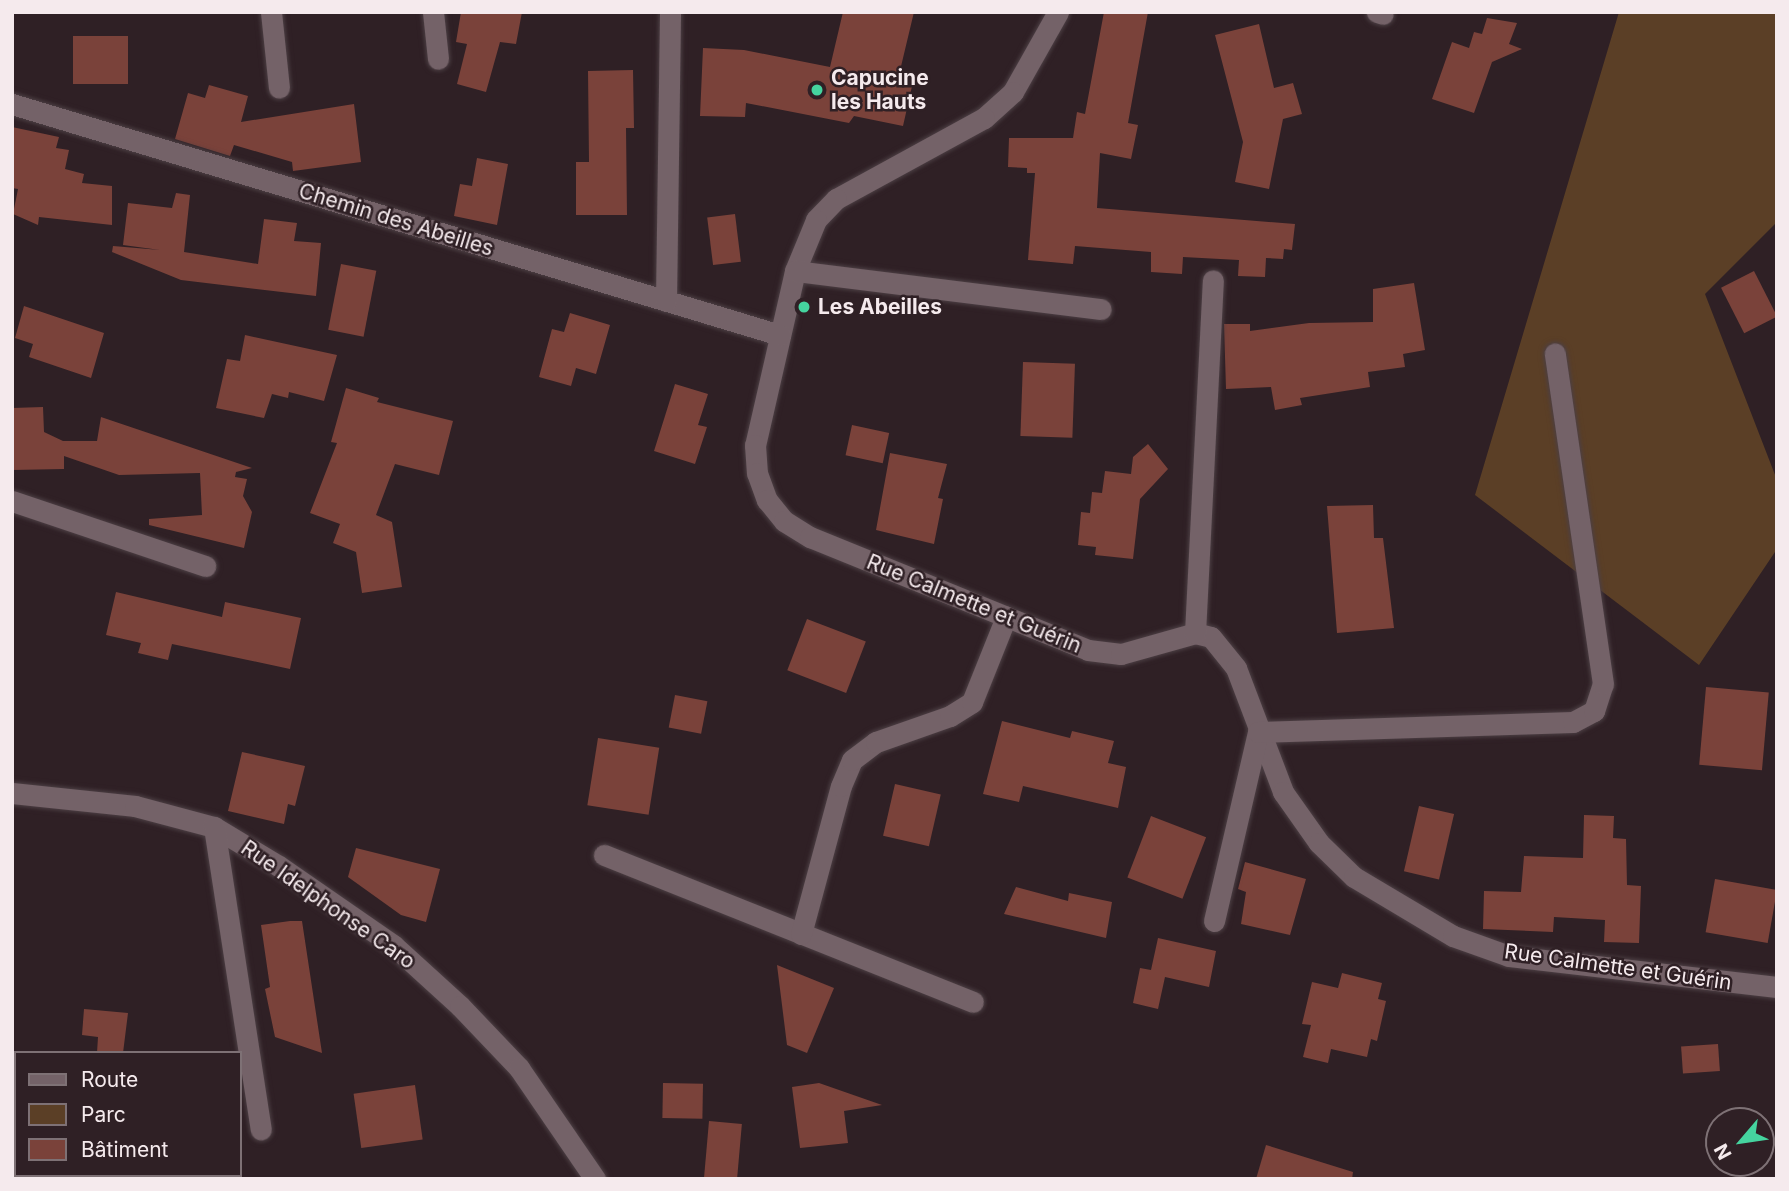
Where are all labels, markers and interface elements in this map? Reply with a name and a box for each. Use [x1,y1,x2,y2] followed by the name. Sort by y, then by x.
[831,65,929,115] place label: Capucine les Hauts
[809,82,825,98] marker: Capucine les Hauts
[296,178,496,262] street label: Chemin des Abeilles
[818,294,942,320] place label: Les Abeilles
[796,299,812,315] marker: Les Abeilles
[863,549,1085,659] street label: Rue Calmette et Guérin
[236,835,420,975] street label: Rue Idelphonse Caro
[1503,939,1733,995] street label: Rue Calmette et Guérin
[14,1051,242,1177] legend
[81,1067,138,1092] text: Route
[81,1102,126,1127] text: Parc
[1705,1107,1775,1177] north arrow
[81,1137,168,1162] text: Bâtiment
[1709,1140,1737,1163] text: N

